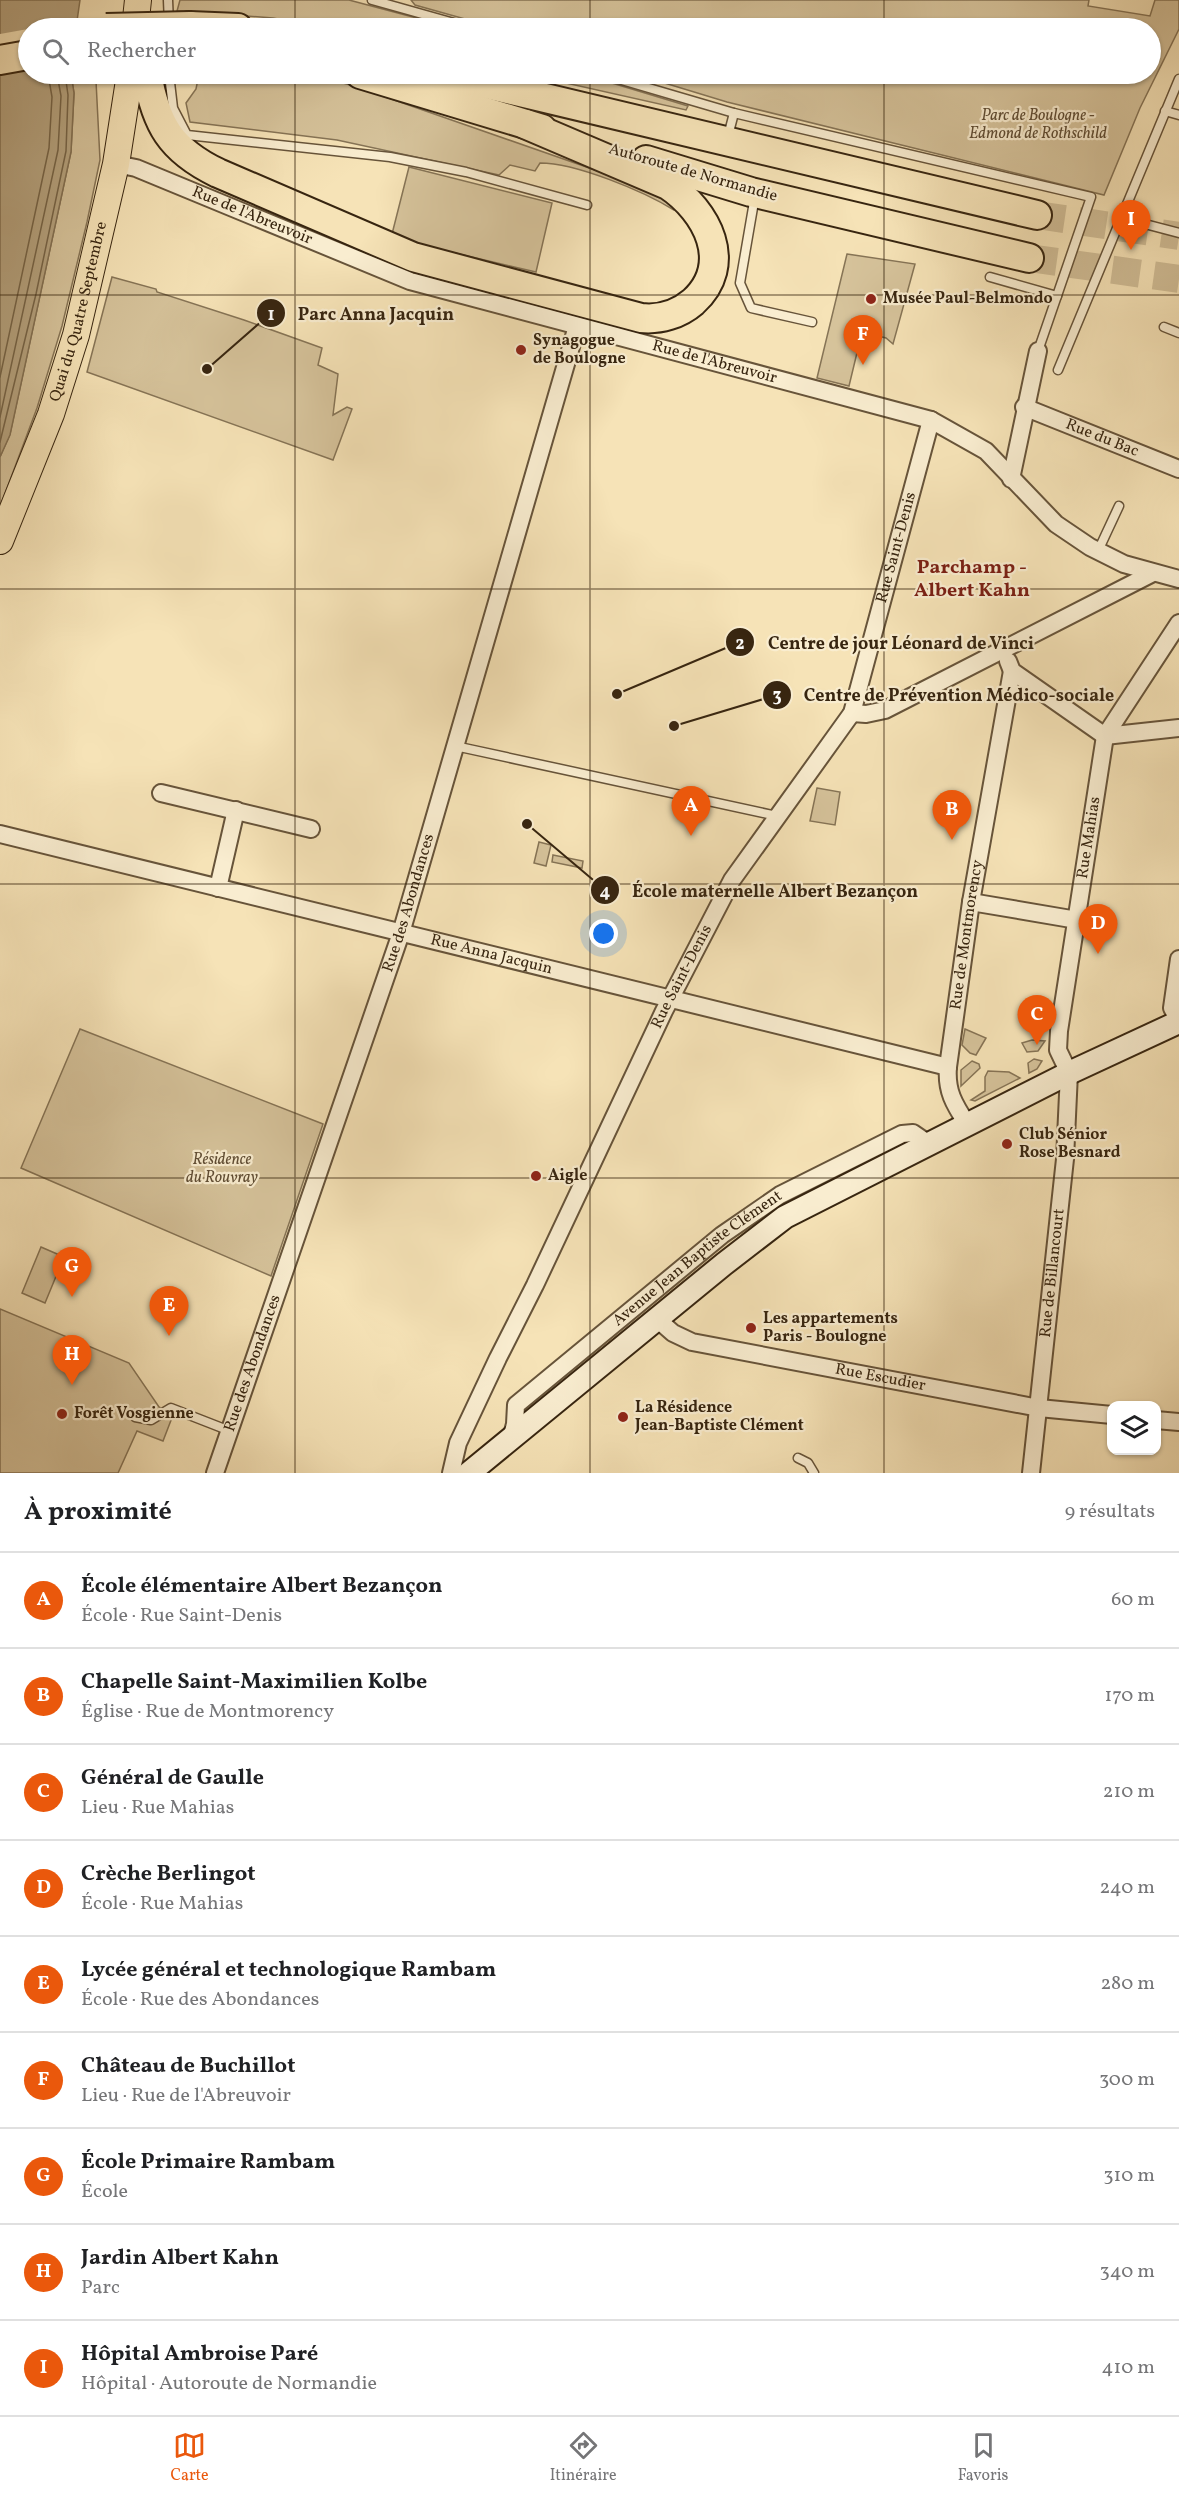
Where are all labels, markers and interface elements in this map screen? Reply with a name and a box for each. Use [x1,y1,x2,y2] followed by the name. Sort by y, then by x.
[18,18,1161,84] search box
[39,35,72,68] icon: search
[87,36,196,67] text: Rechercher
[969,105,1107,145] park label: Parc de Boulogne - Edmond de Rothschild
[606,138,780,208] street label: Autoroute de Normandie
[189,181,316,251] street label: Rue de l'Abreuvoir
[1112,200,1150,250] pin: I
[45,219,113,405] street label: Quai du Quatre Septembre
[883,288,1053,310] place label: Musée Paul-Belmondo
[864,292,878,306] marker: Musée Paul-Belmondo
[256,295,466,331] callout: Parc Anna Jacquin
[267,303,275,328] text: 1
[298,303,454,328] text: Parc Anna Jacquin
[844,316,882,365] pin: F
[533,330,626,370] place label: Synagogue de Boulogne
[650,335,780,389] street label: Rue de l'Abreuvoir
[514,343,528,357] marker: Synagogue de Boulogne
[1062,414,1142,463] street label: Rue du Bac
[871,490,922,606] street label: Rue Saint-Denis
[914,554,1030,605] district label: Parchamp - Albert Kahn
[725,624,1046,660] callout: Centre de jour Léonard de Vinci
[735,632,745,657] text: 2
[768,632,1034,657] text: Centre de jour Léonard de Vinci
[762,677,1126,713] callout: Centre de Prévention Médico-sociale
[772,684,782,709] text: 3
[804,684,1114,709] text: Centre de Prévention Médico-sociale
[672,786,710,836] pin: A
[932,790,972,840] pin: B
[1072,795,1106,880] street label: Rue Mahias
[377,831,440,975] street label: Rue des Abondances
[945,858,989,1011] street label: Rue de Montmorency
[590,872,930,908] callout: École maternelle Albert Bezançon
[600,880,611,905] text: 4
[632,880,918,905] text: École maternelle Albert Bezançon
[1078,904,1118,954] pin: D
[589,919,618,948] your location
[646,921,718,1032] street label: Rue Saint-Denis
[428,929,555,980] street label: Rue Anna Jacquin
[1018,996,1056,1045] pin: C
[1019,1124,1121,1164] place label: Club Sénior Rose Besnard
[1000,1137,1014,1151] marker: Club Sénior Rose Besnard
[186,1149,258,1189] park label: Résidence du Rouvray
[548,1165,587,1187] place label: Aigle
[529,1169,543,1183] marker: Aigle
[608,1185,787,1332] street label: Avenue Jean Baptiste Clément
[1035,1207,1071,1339] street label: Rue de Billancourt
[52,1248,92,1297] pin: G
[150,1286,188,1336] pin: E
[219,1292,287,1435] street label: Rue des Abondances
[763,1308,898,1348] place label: Les appartements Paris - Boulogne
[744,1321,758,1335] marker: Les appartements Paris - Boulogne
[52,1336,92,1385] pin: H
[833,1358,928,1397] street label: Rue Escudier
[634,1397,804,1437] place label: La Résidence Jean-Baptiste Clément
[1107,1401,1161,1455] map controls
[1107,1401,1161,1455] button: layers
[74,1403,194,1425] place label: Forêt Vosgienne
[55,1407,69,1421] marker: Forêt Vosgienne
[616,1410,630,1424] marker: La Résidence Jean-Baptiste Clément
[24,1494,172,1530] text: À proximité
[1065,1498,1155,1526] text: 9 résultats
[81,1571,442,1602] text: École élémentaire Albert Bezançon
[36,1586,51,1614] text: A
[1111,1586,1155,1614] text: 60 m
[81,1602,282,1630] text: École · Rue Saint-Denis
[81,1667,427,1698] text: Chapelle Saint-Maximilien Kolbe
[37,1682,50,1710] text: B
[1105,1682,1155,1710] text: 170 m
[81,1698,334,1726] text: Église · Rue de Montmorency
[81,1763,264,1794] text: Général de Gaulle
[37,1778,50,1806] text: C
[1103,1778,1155,1806] text: 210 m
[81,1794,234,1822] text: Lieu · Rue Mahias
[81,1859,256,1890] text: Crèche Berlingot
[36,1874,51,1902] text: D
[1100,1874,1155,1902] text: 240 m
[81,1890,243,1918] text: École · Rue Mahias
[81,1955,496,1986] text: Lycée général et technologique Rambam
[37,1970,50,1998] text: E
[1100,1970,1155,1998] text: 280 m
[81,1986,319,2014] text: École · Rue des Abondances
[81,2051,295,2082] text: Château de Buchillot
[38,2066,49,2094] text: F
[1099,2066,1155,2094] text: 300 m
[81,2082,291,2110] text: Lieu · Rue de l'Abreuvoir
[81,2147,335,2178] text: École Primaire Rambam
[36,2162,51,2190] text: G
[1103,2162,1155,2190] text: 310 m
[81,2178,128,2206] text: École
[81,2243,279,2274] text: Jardin Albert Kahn
[36,2258,51,2286] text: H
[1099,2258,1155,2286] text: 340 m
[81,2274,120,2302] text: Parc
[81,2339,318,2370] text: Hôpital Ambroise Paré
[40,2354,47,2382] text: I
[1102,2354,1155,2382] text: 410 m
[81,2370,377,2398] text: Hôpital · Autoroute de Normandie
[170,2429,209,2487] tab: Carte
[550,2429,617,2487] tab: Itinéraire
[958,2429,1008,2487] tab: Favoris

